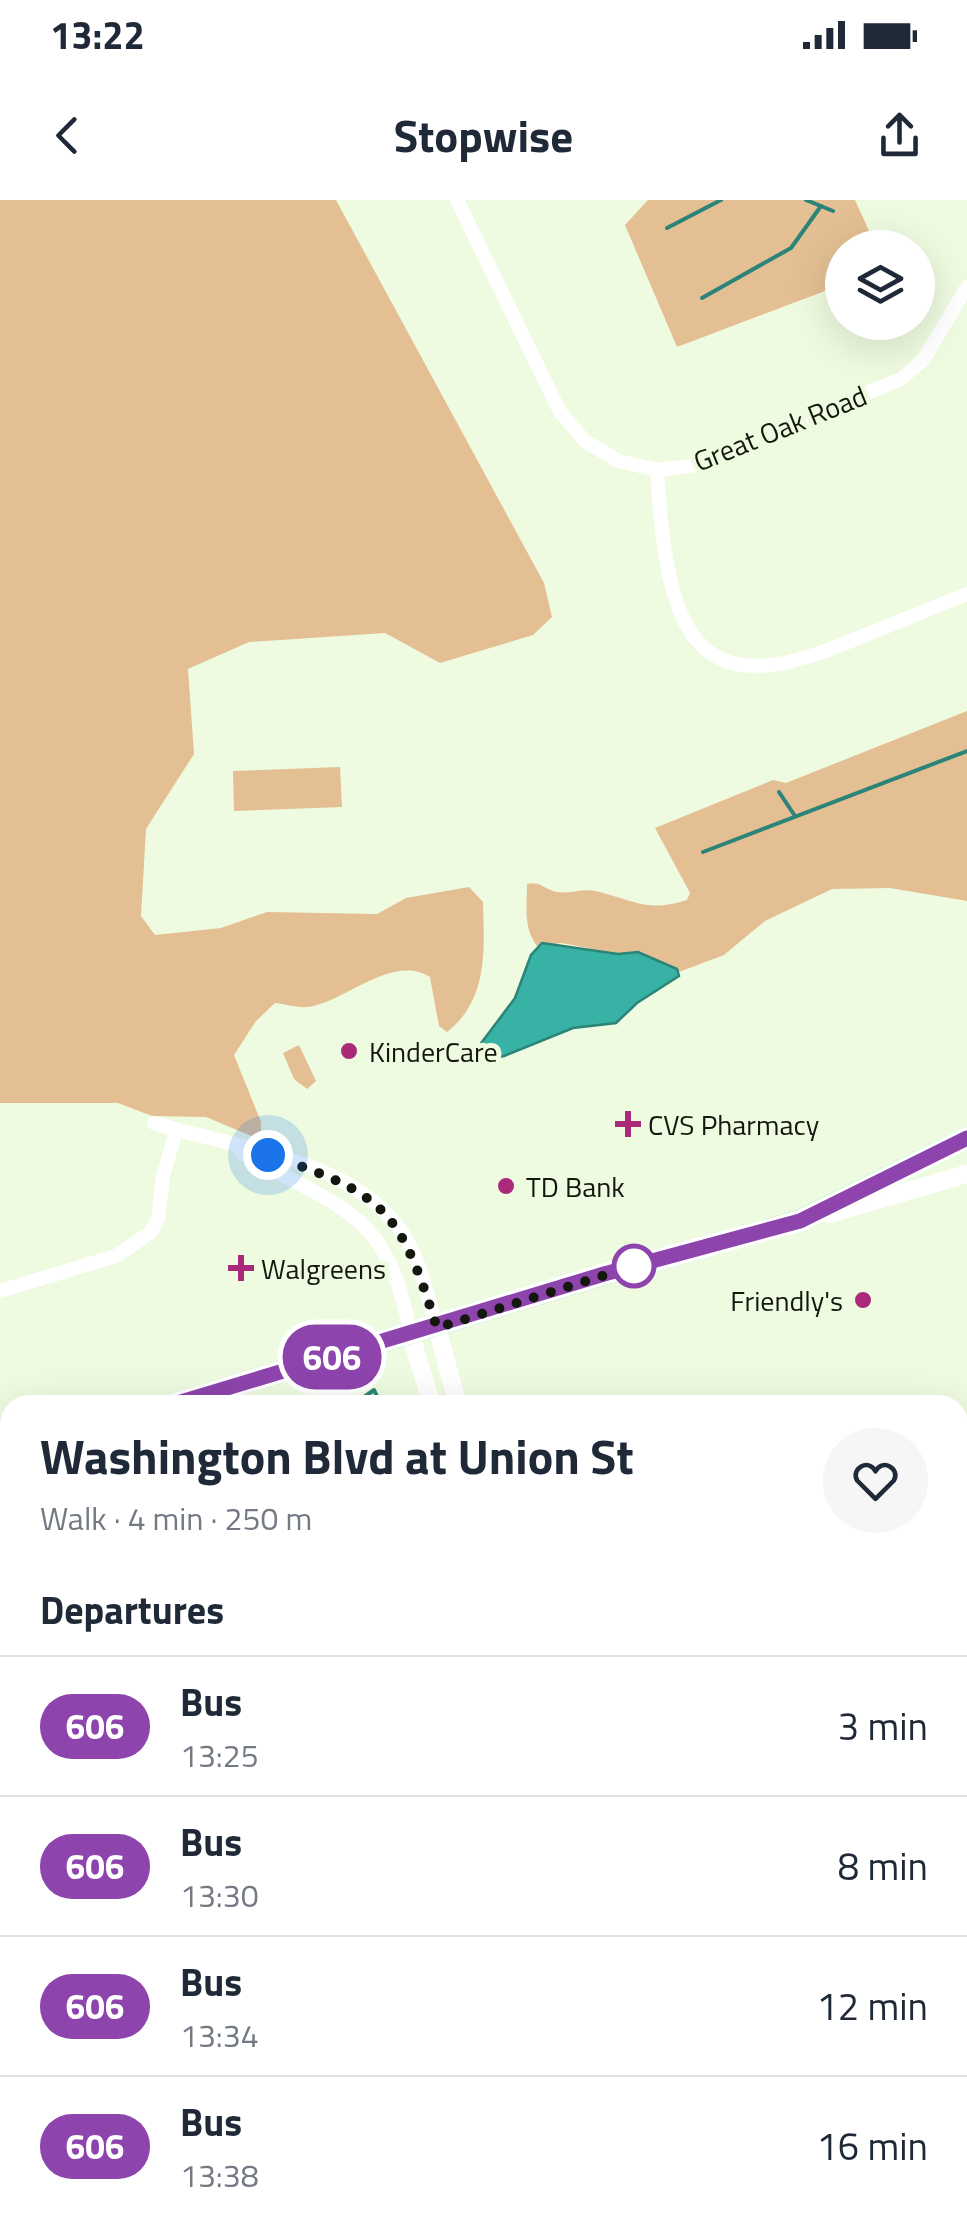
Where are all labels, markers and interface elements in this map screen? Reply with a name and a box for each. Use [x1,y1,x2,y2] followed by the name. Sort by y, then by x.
[50,6,145,64] text: 13:22
[394,101,573,169] text: Stopwise
[40,108,95,163] icon: back
[872,108,927,163] icon: share
[825,230,935,340] map controls
[825,230,935,340] button: layers
[687,374,873,482] street label: Great Oak Road
[369,1030,498,1073] place label: KinderCare
[338,1040,360,1062] marker: KinderCare
[648,1103,819,1146] place label: CVS Pharmacy
[617,1113,639,1135] marker: CVS Pharmacy
[243,1130,293,1180] your location
[526,1165,625,1208] place label: TD Bank
[495,1175,517,1197] marker: TD Bank
[613,1245,655,1287] unlabelled marker
[261,1247,386,1290] place label: Walgreens
[230,1257,252,1279] marker: Walgreens
[730,1279,843,1322] place label: Friendly's
[852,1289,874,1311] marker: Friendly's
[274,1324,390,1390] line badge: 606
[303,1330,361,1384] text: 606
[40,1420,634,1493] text: Washington Blvd at Union St
[823,1428,928,1533] button: heart
[40,1494,312,1542] text: Walk · 4 min · 250 m
[40,1581,224,1639] text: Departures
[180,1673,242,1731] text: Bus
[838,1697,928,1755] text: 3 min
[66,1699,124,1753] text: 606
[180,1731,259,1779] text: 13:25
[180,1813,242,1871] text: Bus
[838,1837,928,1895] text: 8 min
[66,1839,124,1893] text: 606
[180,1871,259,1919] text: 13:30
[180,1953,242,2011] text: Bus
[817,1977,928,2035] text: 12 min
[66,1979,124,2033] text: 606
[180,2011,259,2059] text: 13:34
[180,2093,242,2151] text: Bus
[817,2117,928,2175] text: 16 min
[66,2119,124,2173] text: 606
[180,2151,259,2199] text: 13:38

